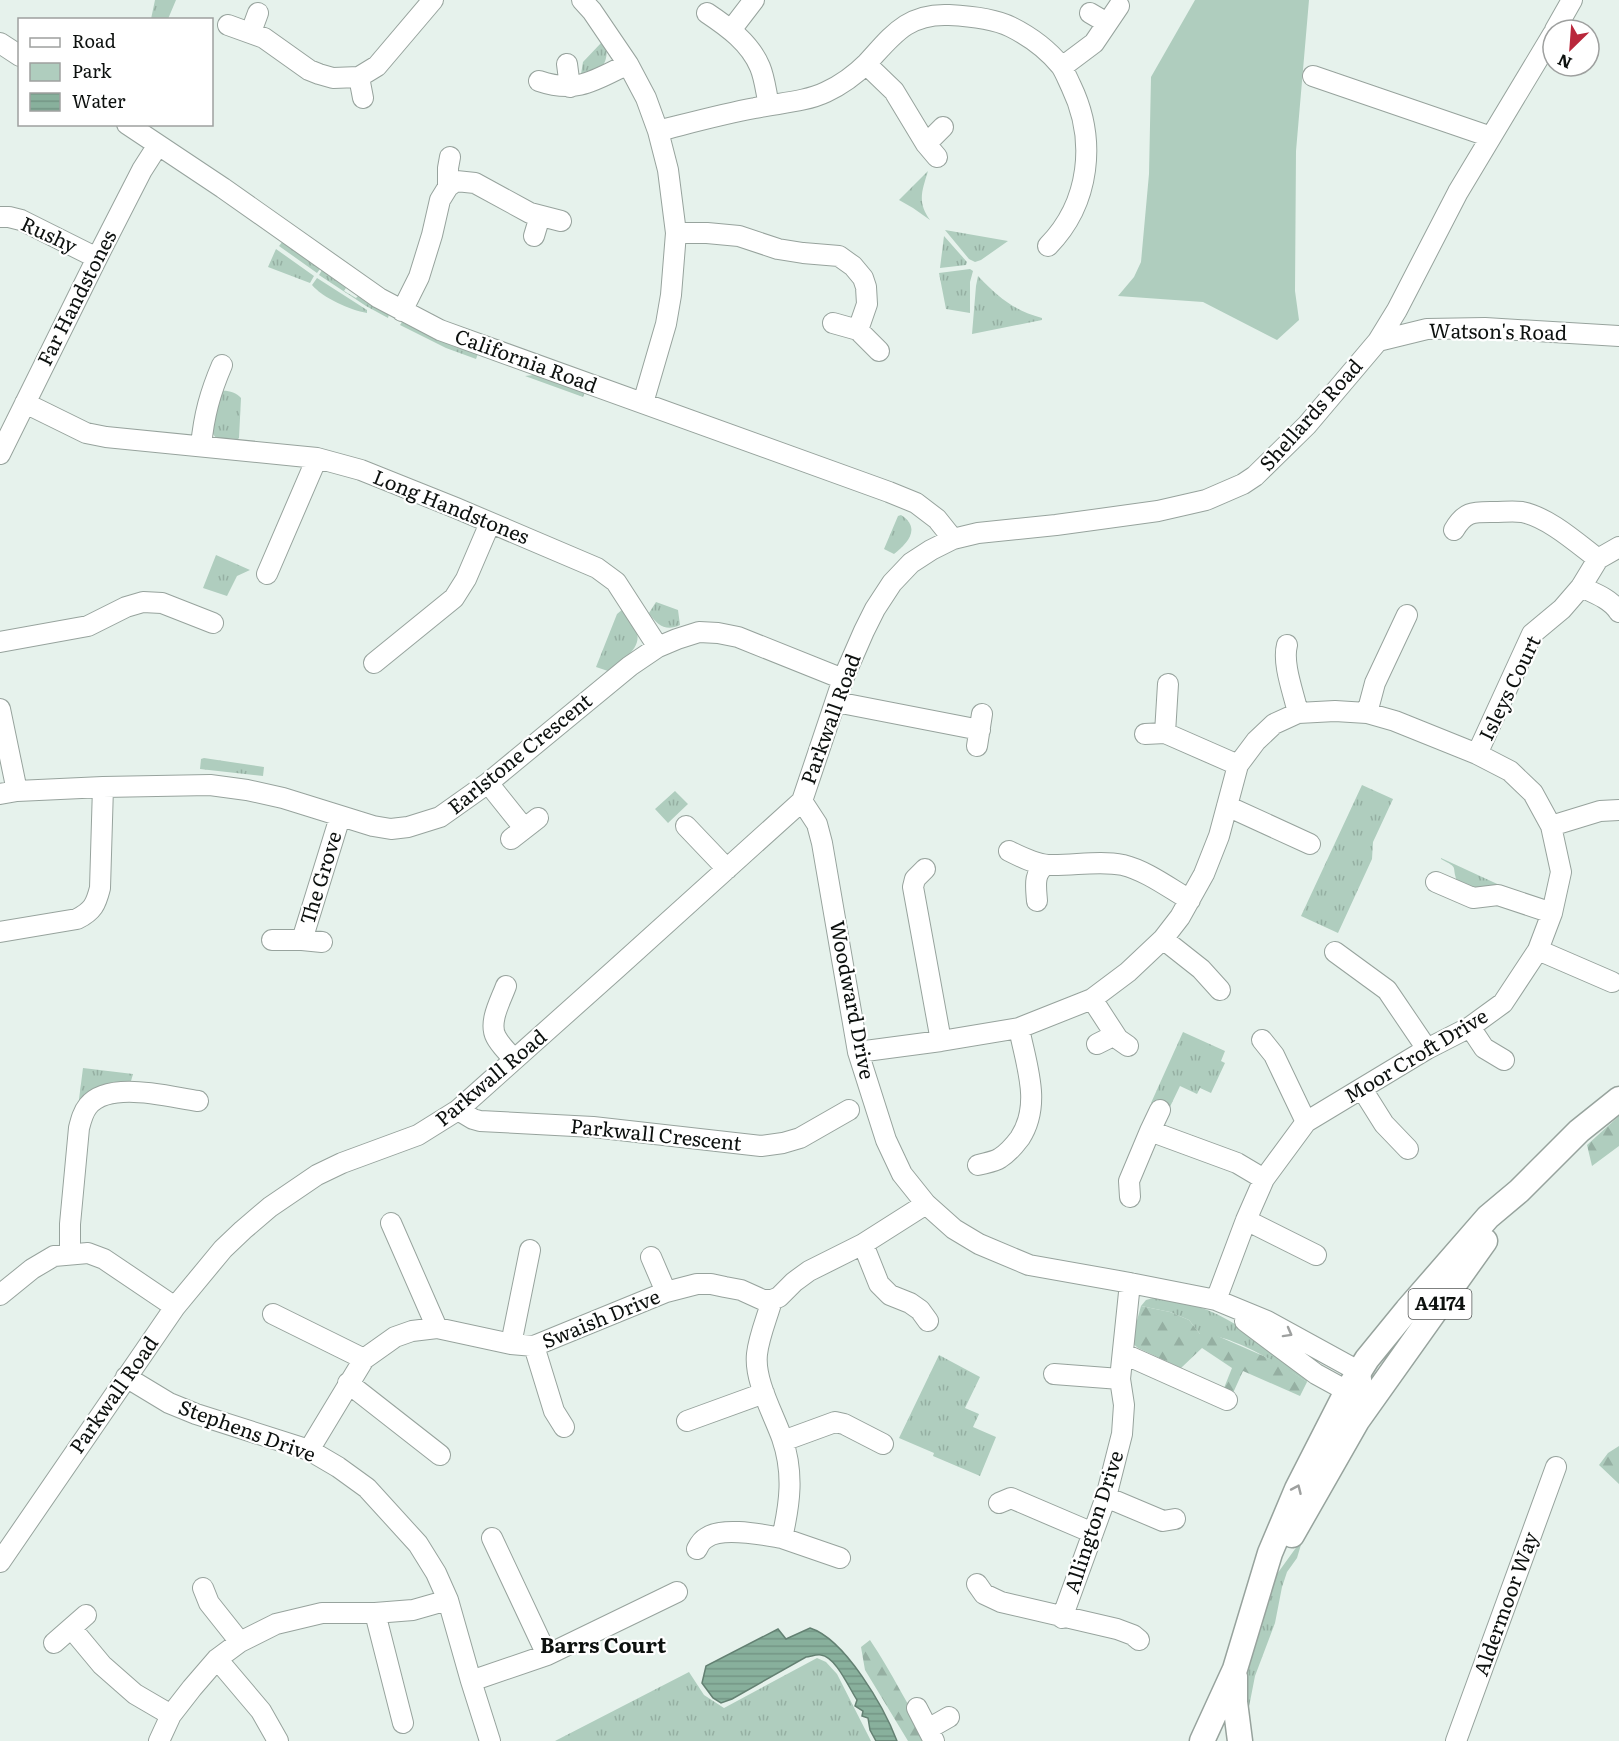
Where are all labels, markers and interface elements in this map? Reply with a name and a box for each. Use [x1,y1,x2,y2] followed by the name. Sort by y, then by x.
[18,18,213,126] legend
[1541,18,1601,78] north arrow
[72,27,116,54] text: Road
[1553,49,1575,76] text: N
[72,57,113,84] text: Park
[72,87,126,114] text: Water
[17,207,83,259] street label: Rushy
[28,224,122,370] street label: Far Handstones
[1429,314,1567,346] street label: Watson's Road
[451,319,602,399] street label: California Road
[1251,351,1368,477] street label: Shellards Road
[369,460,534,550] street label: Long Handstones
[1470,629,1547,745] street label: Isleys Court
[792,649,867,788] street label: Parkwall Road
[440,685,597,820] street label: Earlstone Crescent
[291,827,348,928] street label: The Grove
[824,918,884,1082] street label: Woodward Drive
[1338,1000,1492,1109] street label: Moor Croft Drive
[427,1021,552,1132] street label: Parkwall Road
[569,1109,743,1157] street label: Parkwall Crescent
[537,1280,664,1354] street label: Swaish Drive
[1408,1289,1472,1319] road number: A4174
[1282,1326,1292,1337] one-way arrow
[61,1329,164,1459] street label: Parkwall Road
[175,1390,320,1468] street label: Stephens Drive
[1055,1446,1129,1597] street label: Allington Drive
[1290,1485,1302,1496] one-way arrow
[1464,1527,1544,1680] street label: Aldermoor Way
[540,1628,667,1659] district label: Barrs Court

